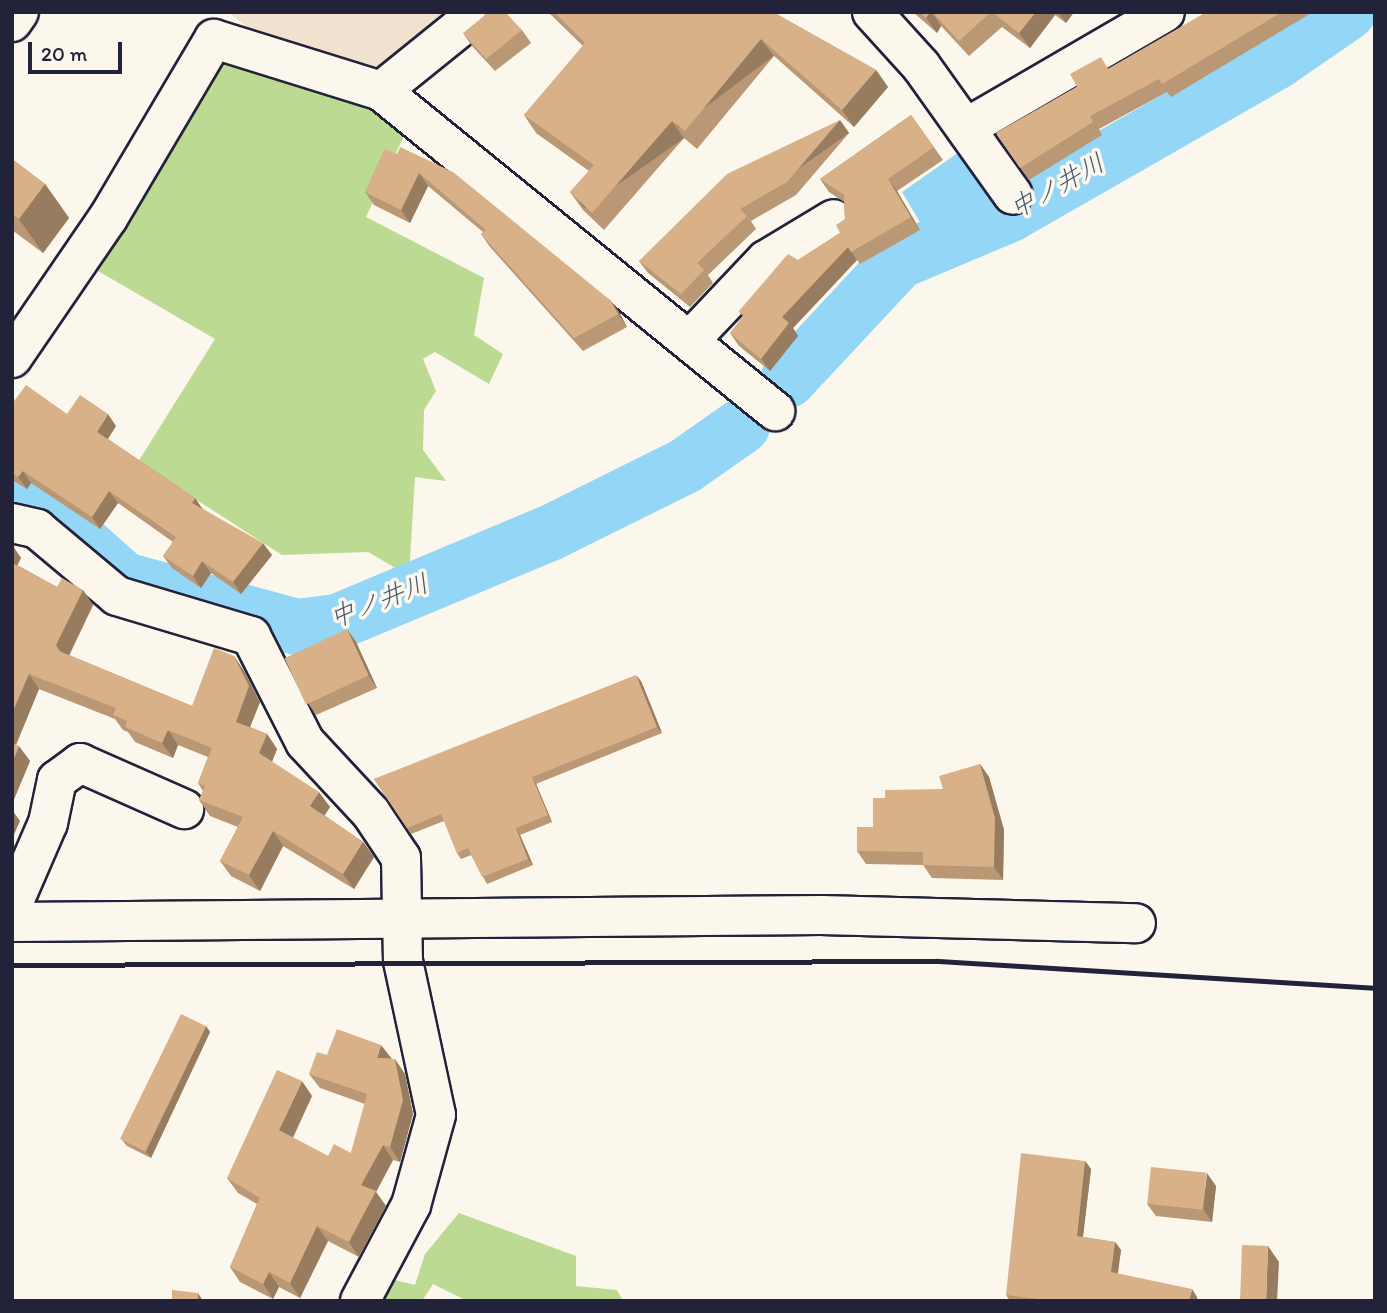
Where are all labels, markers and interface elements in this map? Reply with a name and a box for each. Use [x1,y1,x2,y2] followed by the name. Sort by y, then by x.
[32,28,126,72] scale bar
[41,41,87,66] text: 20 m
[1004,147,1110,225] water label: 中ノ井川
[325,568,433,634] water label: 中ノ井川

